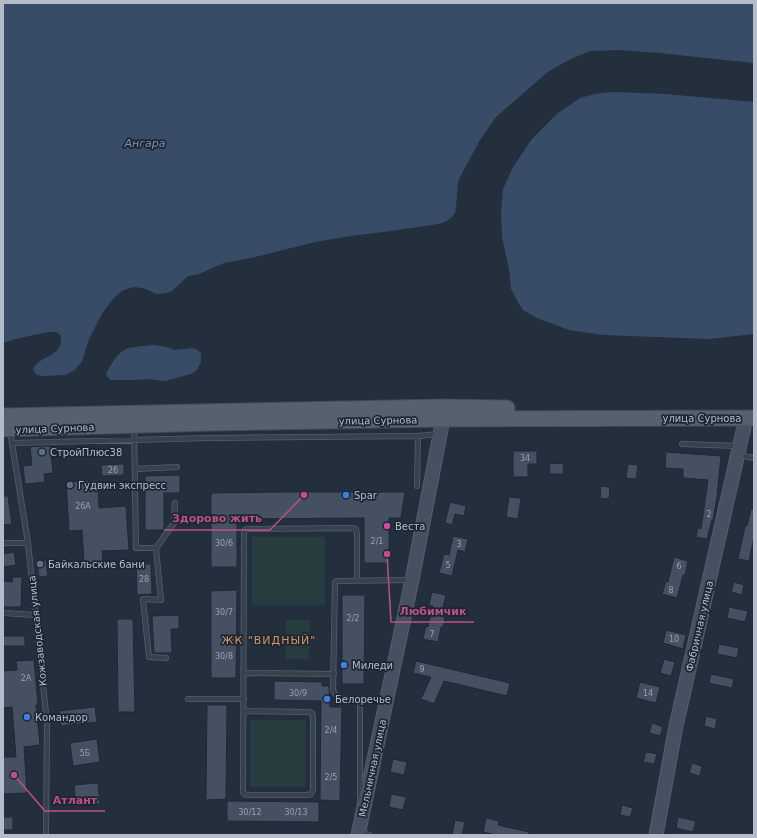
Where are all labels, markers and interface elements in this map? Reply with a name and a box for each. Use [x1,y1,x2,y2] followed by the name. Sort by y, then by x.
[124,137,166,150] water label: Ангара
[663,413,741,424] street label: улица Сурнова
[338,414,418,427] street label: улица Сурнова
[15,422,95,435] street label: улица Сурнова
[37,447,47,457] marker: СтройПлюс38
[50,447,122,458] place label: СтройПлюс38
[520,454,530,463] house number: 34
[108,466,118,475] house number: 26
[65,480,75,490] marker: Гудвин экспресс
[78,480,166,491] place label: Гудвин экспресс
[341,490,351,500] marker: Spar
[354,490,378,501] place label: Spar
[75,502,91,511] house number: 26А
[164,507,270,530] callout: Здорово жить
[706,510,712,519] house number: 2
[172,512,262,525] text: Здорово жить
[382,521,392,531] marker: Веста
[395,521,425,532] place label: Веста
[371,537,383,546] house number: 2/1
[215,539,233,548] house number: 30/6
[456,540,462,549] house number: 3
[35,559,45,569] marker: Байкальские бани
[48,559,145,570] place label: Байкальские бани
[445,561,451,570] house number: 5
[676,562,682,571] house number: 6
[26,575,49,687] street label: Кожзаводская улица
[139,575,149,584] house number: 28
[684,579,715,673] street label: Фабричная улица
[668,586,674,595] house number: 8
[391,599,474,622] callout: Любимчик
[400,605,467,618] text: Любимчик
[215,608,233,617] house number: 30/7
[347,614,359,623] house number: 2/2
[429,630,435,639] house number: 7
[222,634,316,647] district label: ЖК "ВИДНЫЙ"
[669,635,679,644] house number: 10
[215,652,233,661] house number: 30/8
[339,660,349,670] marker: Миледи
[352,660,393,671] place label: Миледи
[419,665,425,674] house number: 9
[21,674,32,683] house number: 2А
[289,689,307,698] house number: 30/9
[643,689,653,698] house number: 14
[322,694,332,704] marker: Белоречье
[335,694,391,705] place label: Белоречье
[22,712,32,722] marker: Командор
[35,712,88,723] place label: Командор
[357,718,388,818] street label: Мельничная улица
[325,726,337,735] house number: 2/4
[80,749,90,758] house number: 5Б
[325,773,337,782] house number: 2/5
[45,788,105,811] callout: Атлант
[53,794,98,807] text: Атлант
[238,808,262,817] house number: 30/12
[284,808,308,817] house number: 30/13

